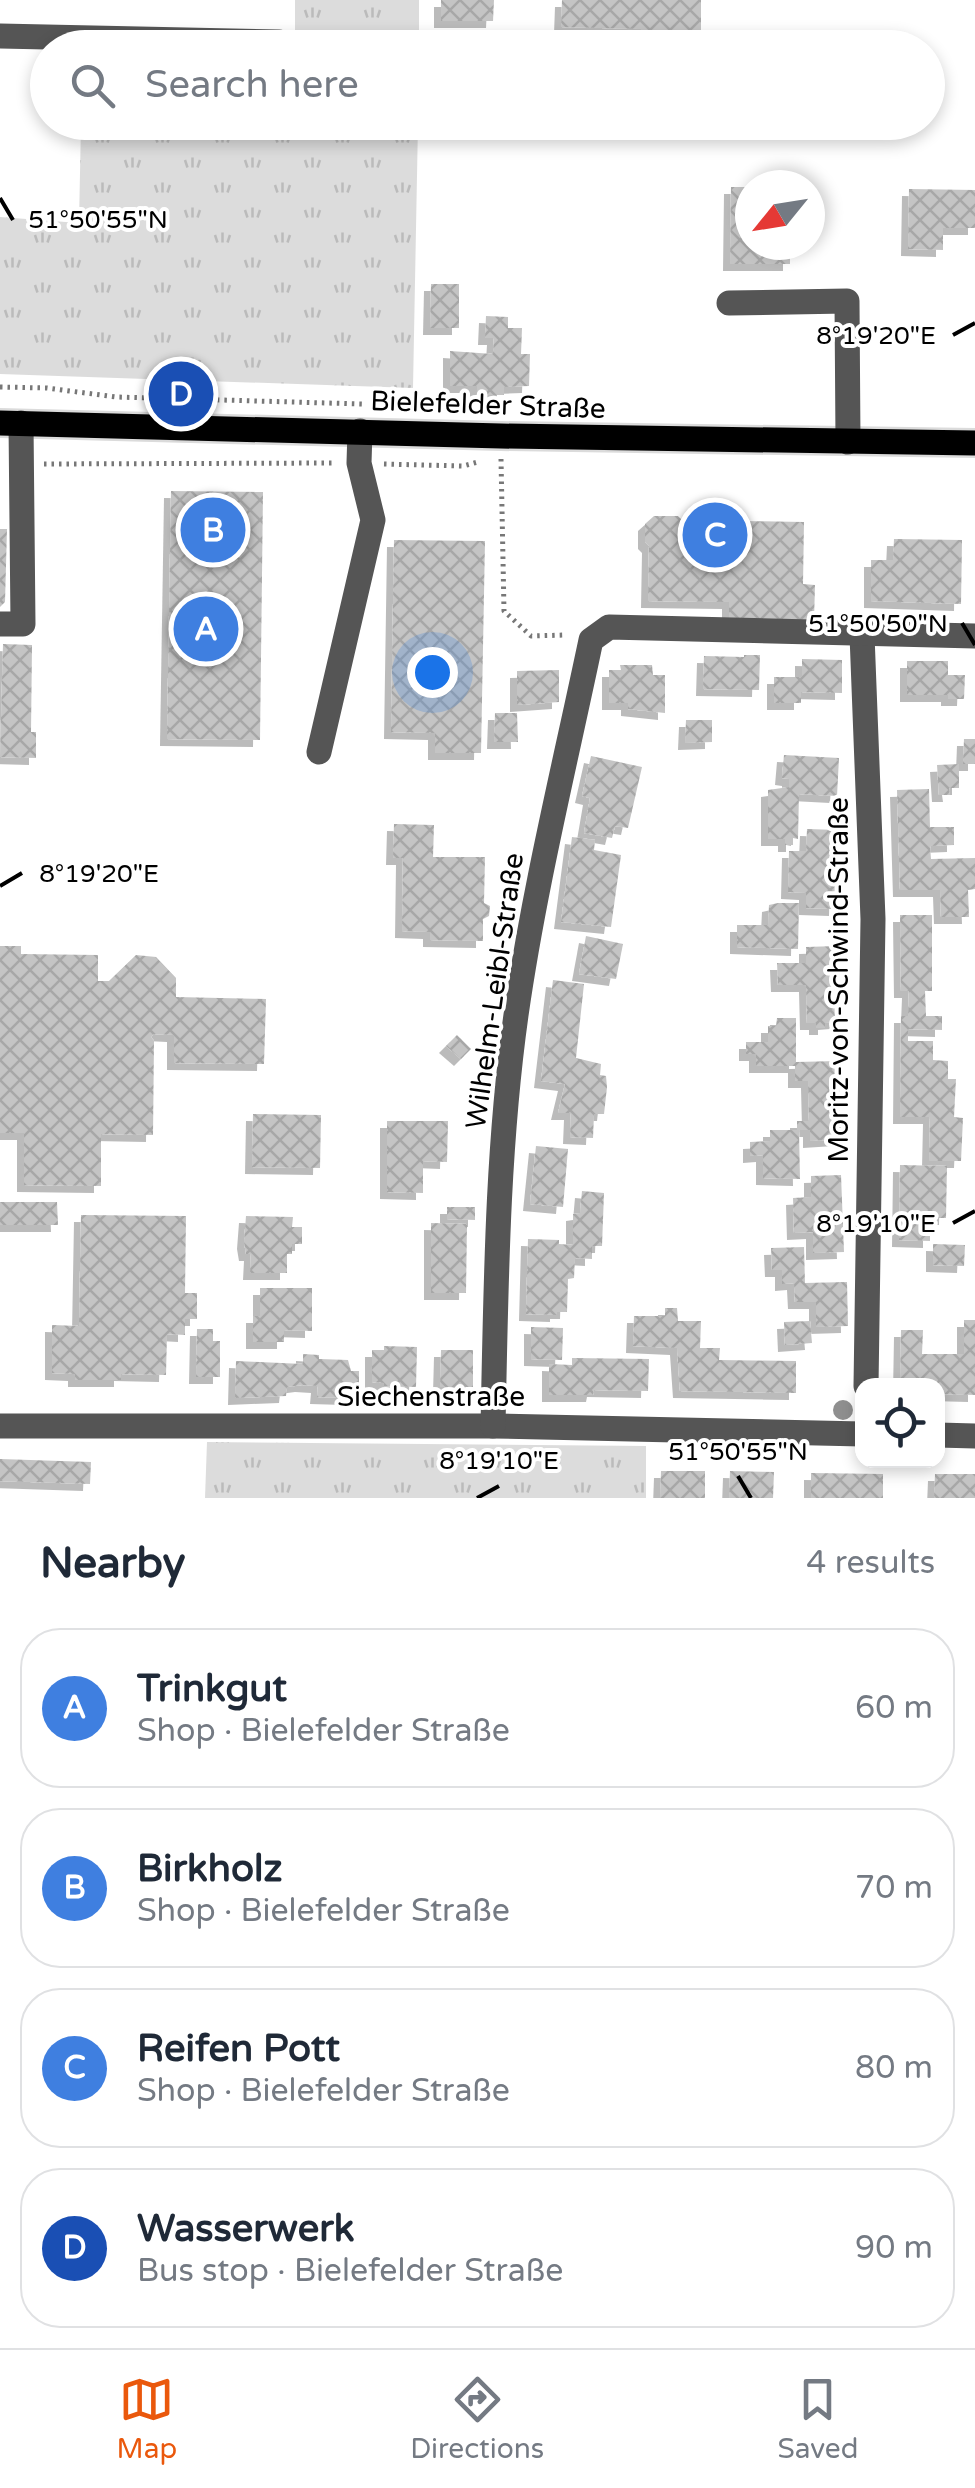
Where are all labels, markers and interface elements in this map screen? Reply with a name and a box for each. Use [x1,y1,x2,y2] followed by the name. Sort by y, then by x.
[30,30,945,140] search box
[65,58,120,113] icon: search
[145,62,359,108] text: Search here
[735,170,825,260] north arrow
[28,205,168,235] text: 51°50'55"N
[816,321,936,351] text: 8°19'20"E
[148,356,214,432] pin: D
[370,384,606,426] street label: Bielefelder Straße
[180,492,246,568] pin: B
[682,498,748,572] pin: C
[174,592,238,666] pin: A
[808,609,948,639] text: 51°50'50"N
[407,647,458,698] your location
[822,797,856,1163] street label: Moritz-von-Schwind-Straße
[459,851,531,1131] street label: Wilhelm-Leibl-Straße
[39,859,159,889] text: 8°19'20"E
[816,1209,936,1239] text: 8°19'10"E
[855,1378,945,1468] map controls
[855,1378,945,1468] button: locate
[337,1380,525,1414] street label: Siechenstraße
[668,1437,808,1467] text: 51°50'55"N
[439,1446,559,1476] text: 8°19'10"E
[40,1538,185,1589] text: Nearby
[806,1544,935,1582] text: 4 results
[137,1666,287,1712] text: Trinkgut
[63,1689,86,1727] text: A
[855,1689,933,1727] text: 60 m
[137,1712,510,1750] text: Shop · Bielefelder Straße
[137,1846,282,1892] text: Birkholz
[63,1869,86,1907] text: B
[855,1869,933,1907] text: 70 m
[137,1892,510,1930] text: Shop · Bielefelder Straße
[137,2026,340,2072] text: Reifen Pott
[63,2049,86,2087] text: C
[855,2049,933,2087] text: 80 m
[137,2072,510,2110] text: Shop · Bielefelder Straße
[137,2206,354,2252] text: Wasserwerk
[62,2229,87,2267] text: D
[855,2229,933,2267] text: 90 m
[137,2252,563,2290] text: Bus stop · Bielefelder Straße
[117,2372,177,2466] tab: Map
[410,2372,544,2466] tab: Directions
[777,2372,858,2466] tab: Saved

